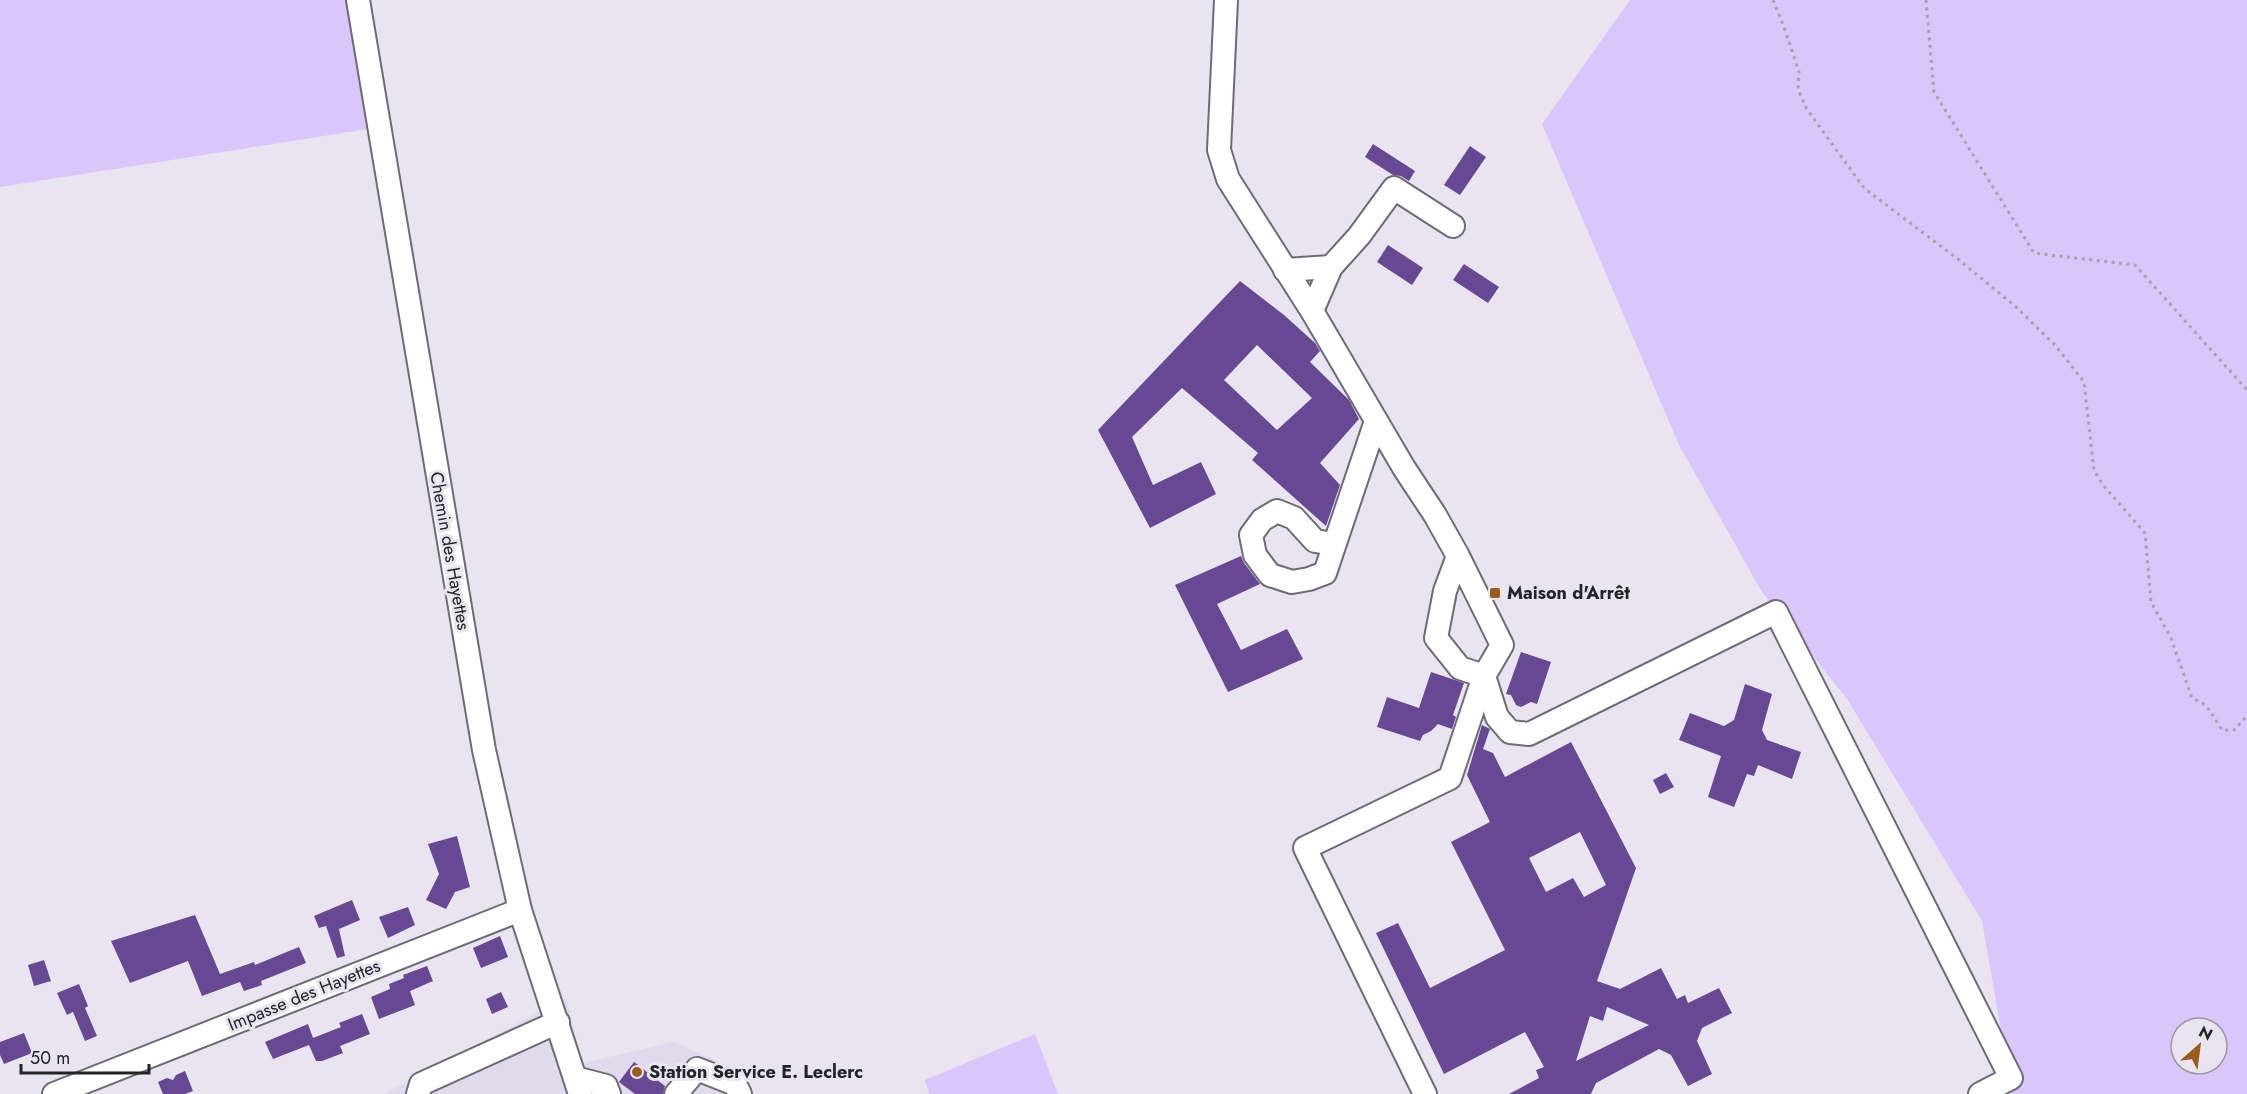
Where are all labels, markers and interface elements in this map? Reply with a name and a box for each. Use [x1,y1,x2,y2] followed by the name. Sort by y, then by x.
[423,470,477,632] street label: Chemin des Hayettes
[1507,580,1630,606] place label: Maison d'Arrêt
[1488,586,1502,600] marker: Maison d'Arrêt
[224,953,384,1037] street label: Impasse des Hayettes
[2169,1016,2229,1076] north arrow
[2195,1020,2217,1046] text: N
[21,1037,148,1075] scale bar
[30,1045,70,1071] text: 50 m
[649,1059,863,1085] place label: Station Service E. Leclerc
[630,1065,644,1079] marker: Station Service E. Leclerc

